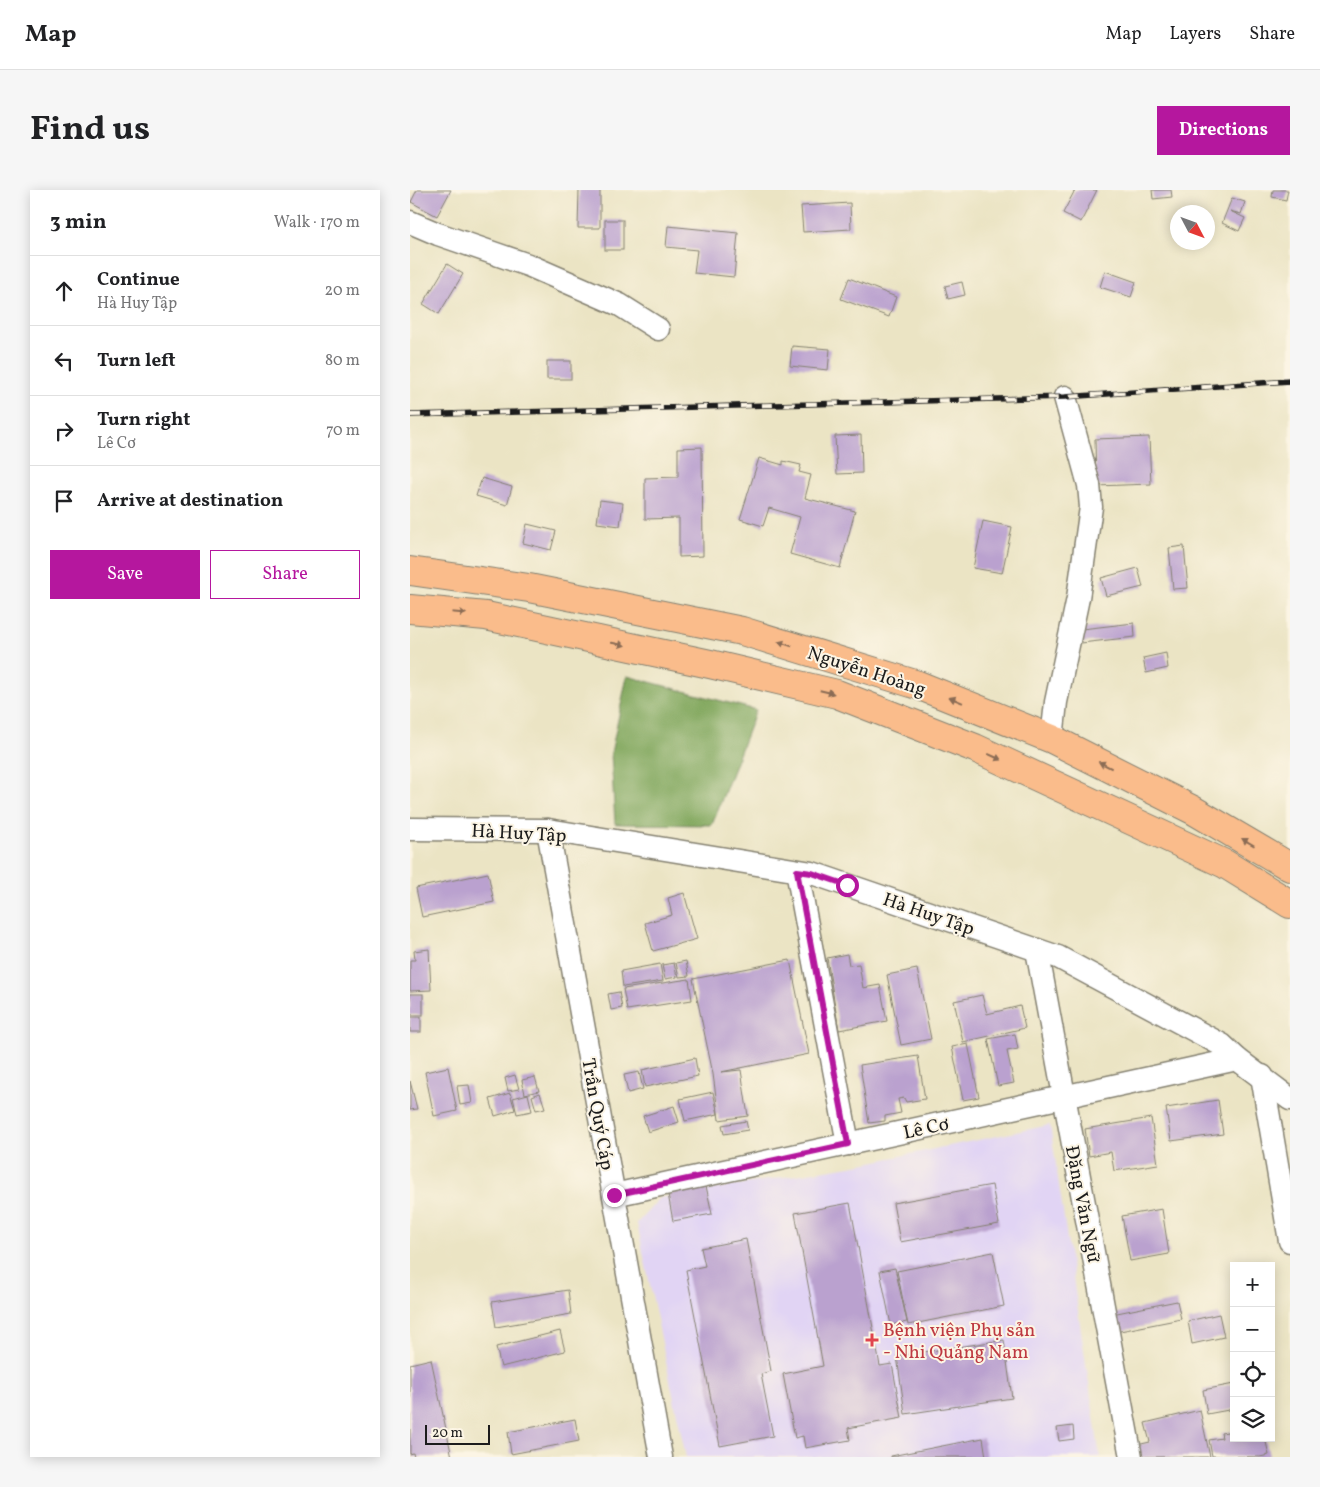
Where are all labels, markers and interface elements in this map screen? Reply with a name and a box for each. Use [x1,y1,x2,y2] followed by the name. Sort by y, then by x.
[25,18,76,52] text: Map
[1105,22,1141,47] text: Map
[1169,22,1221,47] text: Layers
[1249,22,1295,47] text: Share
[30,106,150,154] text: Find us
[1157,106,1290,155] button: Directions
[1170,205,1215,250] north arrow
[50,208,106,237] text: 3 min
[274,212,360,234] text: Walk · 170 m
[97,267,180,293] text: Continue
[50,277,78,305] icon: ahead
[325,280,360,302] text: 20 m
[97,293,177,315] text: Hà Huy Tập
[50,347,78,375] icon: left
[97,348,176,374] text: Turn left
[325,350,360,372] text: 80 m
[97,407,190,433] text: Turn right
[50,417,78,445] icon: right
[326,420,360,442] text: 70 m
[97,433,136,455] text: Lê Cơ
[50,487,78,515] icon: arrive
[97,488,283,514] text: Arrive at destination
[50,550,200,599] button: Save
[210,550,360,599] button: Share
[451,609,467,617] one-way arrow
[610,640,625,648] one-way arrow
[778,640,793,648] one-way arrow
[804,641,929,703] street label: Nguyễn Hoàng
[820,688,835,696] one-way arrow
[949,696,963,704] one-way arrow
[988,753,1002,761] one-way arrow
[1098,761,1112,769] one-way arrow
[471,819,567,849] street label: Hà Huy Tập
[1241,838,1254,847] one-way arrow
[836,874,859,897] route start
[879,887,978,943] street label: Hà Huy Tập
[574,1056,620,1172] street label: Trần Quý Cáp
[901,1111,952,1147] street label: Lê Cơ
[1058,1143,1106,1265] street label: Đặng Văn Ngữ
[603,1184,626,1207] route end
[1230,1262,1275,1442] map controls
[1230,1262,1275,1307] button: +
[1230,1307,1275,1352] button: −
[883,1318,1035,1366] place label: Bệnh viện Phụ sản - Nhi Quảng Nam
[865,1333,879,1347] marker: Bệnh viện Phụ sản - Nhi Quảng Nam
[1230,1352,1275,1397] button: locate
[1230,1397,1275,1442] button: layers
[425,1422,490,1445] scale bar
[432,1424,463,1443] text: 20 m

